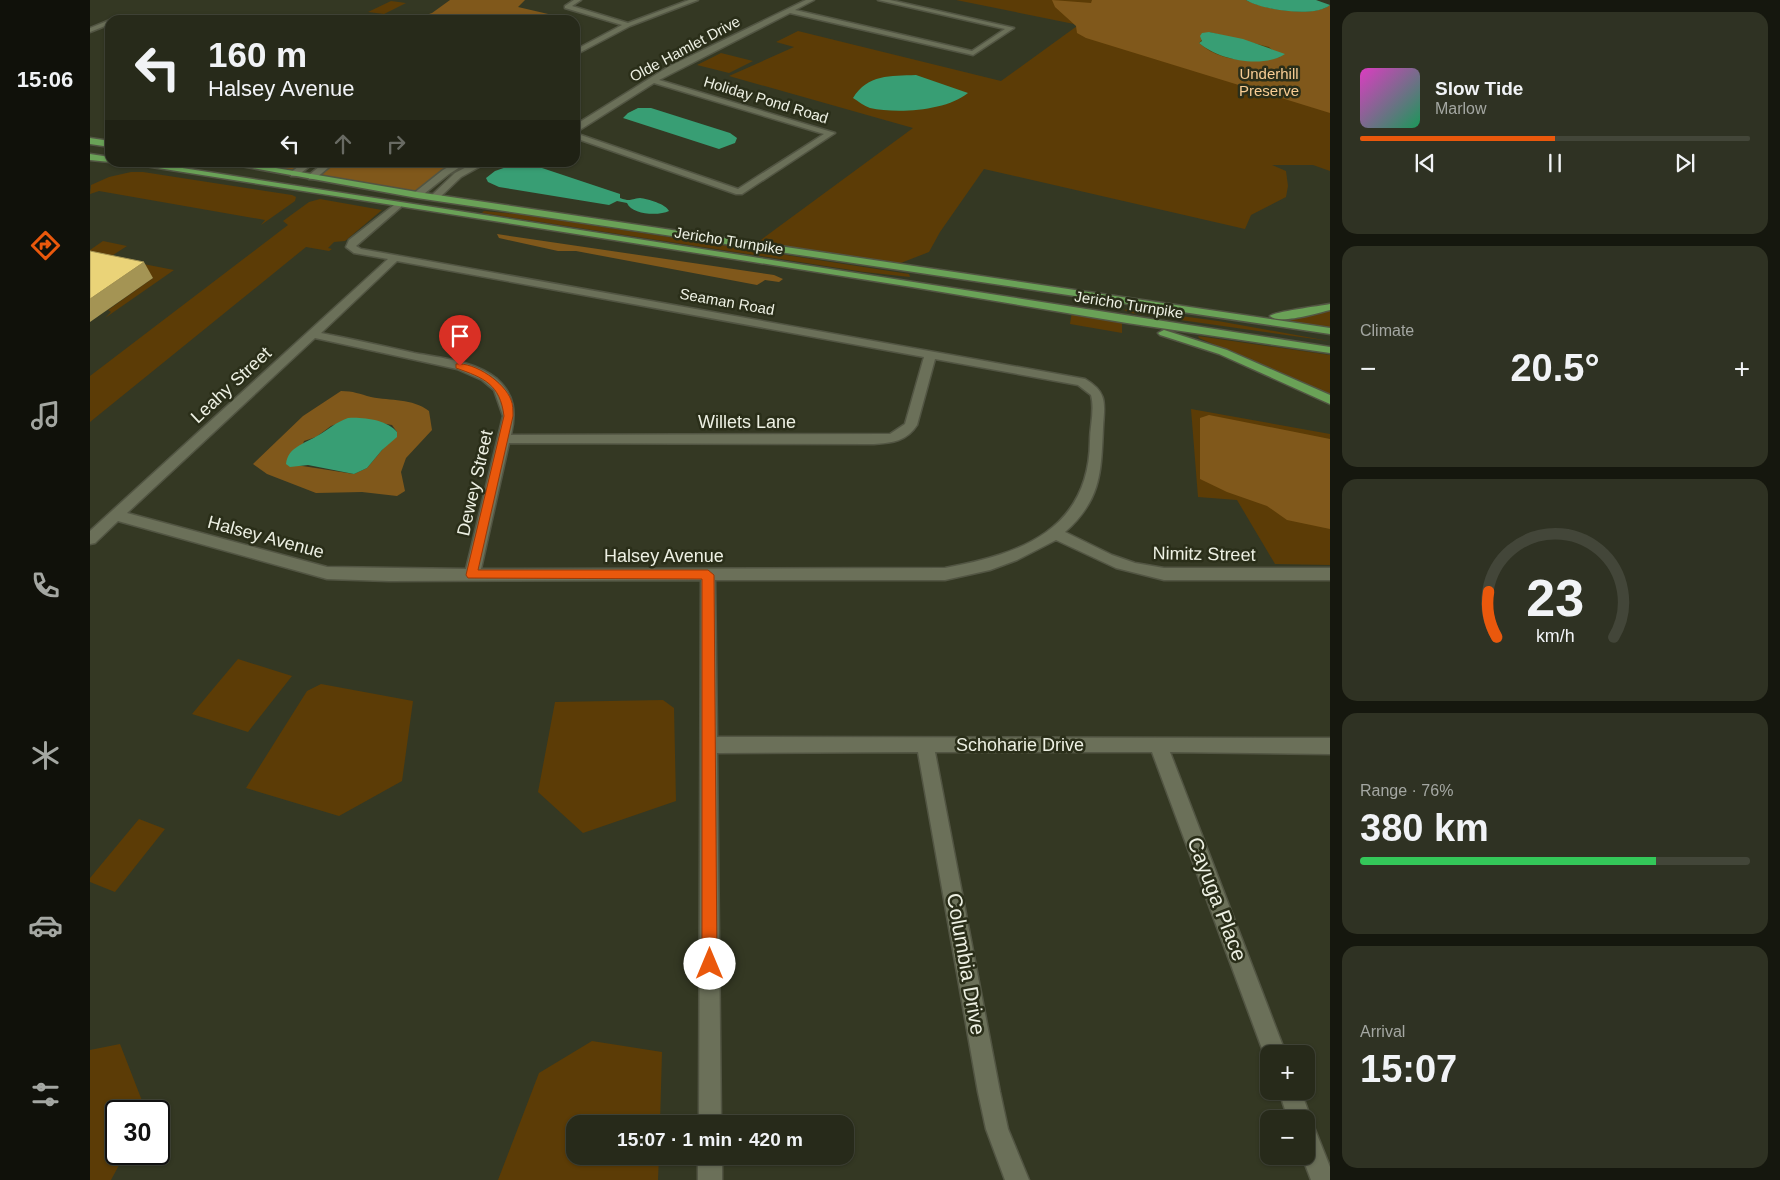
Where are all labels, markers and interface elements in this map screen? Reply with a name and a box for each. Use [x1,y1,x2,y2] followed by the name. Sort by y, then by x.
[627,12,743,85] street label: Olde Hamlet Drive
[125,35,190,100] icon: left
[208,35,307,74] text: 160 m
[1239,65,1299,99] park label: Underhill Preserve
[17,67,73,92] text: 15:06
[702,72,830,127] street label: Holiday Pond Road
[208,76,354,101] text: Halsey Avenue
[1435,78,1523,99] text: Slow Tide
[1435,100,1487,117] text: Marlow
[276,130,304,158] icon: left
[329,130,357,158] icon: ahead
[382,130,410,158] icon: right
[1411,149,1439,177] icon: previous
[1541,149,1569,177] icon: pause
[1671,149,1699,177] icon: next
[673,224,785,258] street label: Jericho Turnpike
[28,228,63,263] icon: directions
[678,285,776,318] street label: Seaman Road
[1073,288,1185,322] street label: Jericho Turnpike
[439,315,481,366] pin
[446,322,474,350] icon: arrive
[1360,322,1414,339] text: Climate
[187,343,275,427] street label: Leahy Street
[1510,347,1600,389] text: 20.5°
[1360,353,1376,384] text: −
[1734,353,1750,384] text: +
[28,398,63,433] icon: music
[698,412,796,432] street label: Willets Lane
[453,428,497,538] street label: Dewey Street
[206,512,326,562] street label: Halsey Avenue
[1152,543,1256,565] street label: Nimitz Street
[604,546,724,566] street label: Halsey Avenue
[28,568,63,603] icon: phone
[1526,569,1584,627] text: 23
[1536,626,1574,646] text: km/h
[956,735,1084,755] street label: Schoharie Drive
[28,738,63,773] icon: climate
[1360,782,1453,799] text: Range · 76%
[1360,807,1489,849] text: 380 km
[1183,834,1252,964] street label: Cayuga Place
[943,891,990,1037] street label: Columbia Drive
[28,908,63,943] icon: car
[683,937,735,989] position arrow
[1360,1023,1405,1040] text: Arrival
[1260,1045,1315,1165] map controls
[1260,1045,1315,1100] button: +
[1360,1048,1457,1090] text: 15:07
[28,1077,63,1112] icon: filters
[105,1100,170,1165] speed limit sign: 30
[1260,1110,1315,1165] button: −
[617,1129,803,1150] text: 15:07 · 1 min · 420 m

